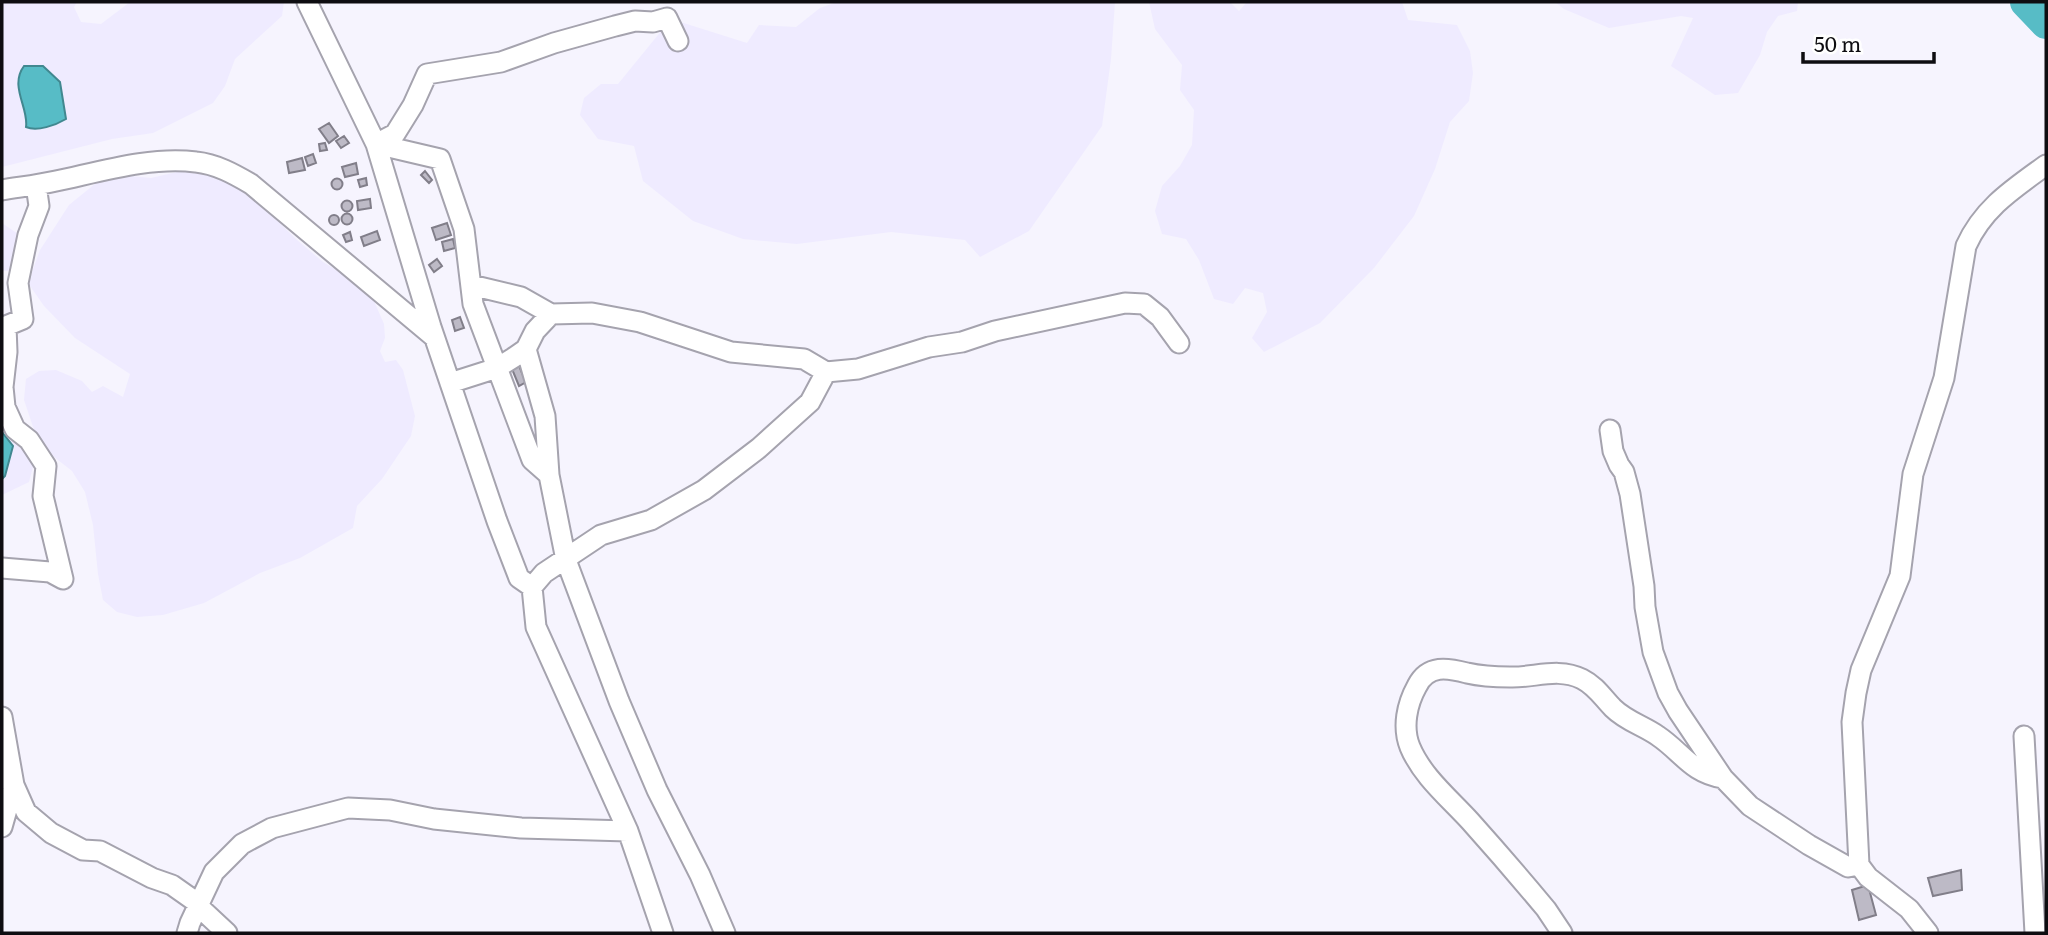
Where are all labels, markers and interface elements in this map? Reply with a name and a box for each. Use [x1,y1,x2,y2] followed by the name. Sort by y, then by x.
[1803,21,1934,65] scale bar
[1814,27,1861,58] text: 50 m

